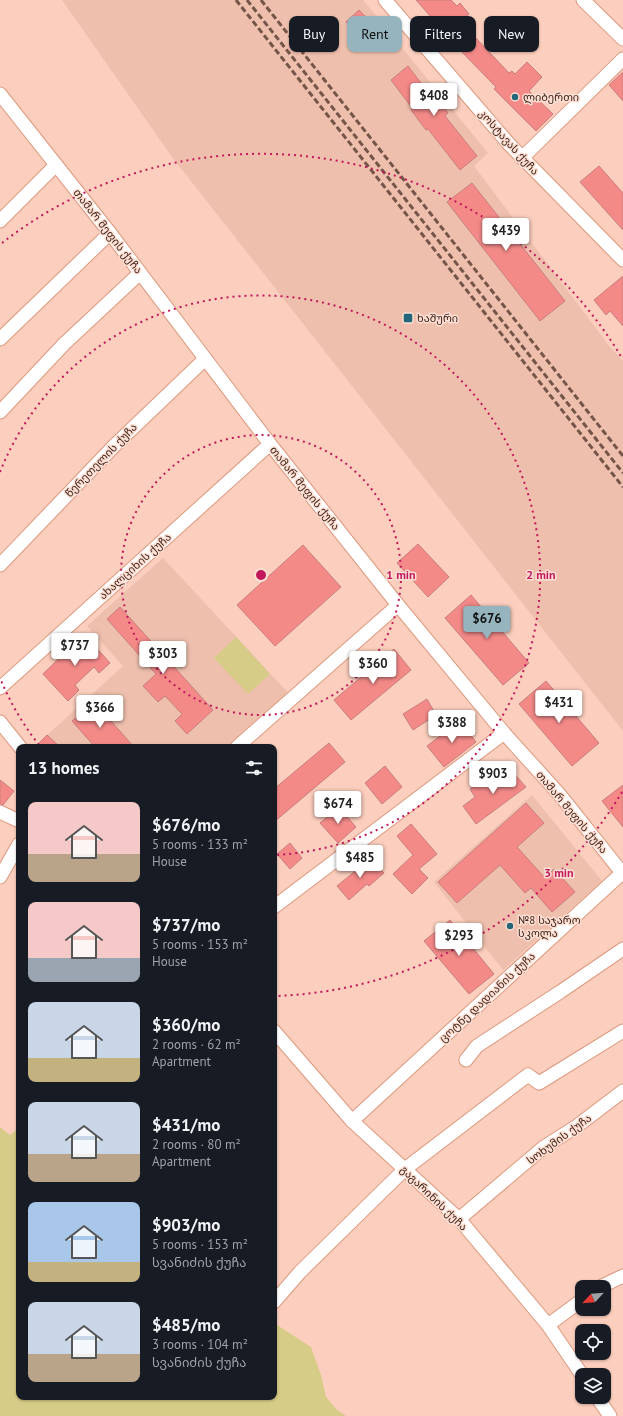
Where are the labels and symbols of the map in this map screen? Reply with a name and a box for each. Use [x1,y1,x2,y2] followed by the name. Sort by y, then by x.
[410,83,458,117] pin: $408
[523,90,579,104] place label: ლიბერთი
[510,92,520,102] marker: ლიბერთი
[476,106,542,178] street label: კოსტავას ქუჩა
[70,186,146,276] street label: თამარ მეფის ქუჩა
[482,218,530,252] pin: $439
[417,311,458,325] place label: ხაშური
[402,312,414,324] marker: ხაშური
[62,420,140,500] street label: წერეთელის ქუჩა
[267,443,343,533] street label: თამარ მეფის ქუჩა
[96,530,174,602] street label: ახალციხის ქუჩა
[386,567,416,582] text: 1 min
[526,567,556,582] text: 2 min
[254,568,268,582] centre of rings
[463,606,511,640] pin: $676
[51,633,99,667] pin: $737
[139,641,187,675] pin: $303
[349,651,397,685] pin: $360
[535,690,583,724] pin: $431
[76,695,124,729] pin: $366
[428,710,476,744] pin: $388
[469,761,517,795] pin: $903
[533,768,611,856] street label: თამარ მეფის ქუჩა
[314,791,362,825] pin: $674
[336,845,384,879] pin: $485
[544,865,574,880] text: 3 min
[518,913,581,940] place label: №8 საჯარო სკოლა
[505,921,515,931] marker: №8 საჯარო სკოლა
[435,923,483,957] pin: $293
[436,949,538,1045] street label: ცოტნე დადიანის ქუჩა
[524,1111,594,1167] street label: სოხუმის ქუჩა
[398,1162,470,1234] street label: გაგარინის ქუჩა
[575,1280,611,1316] north arrow

